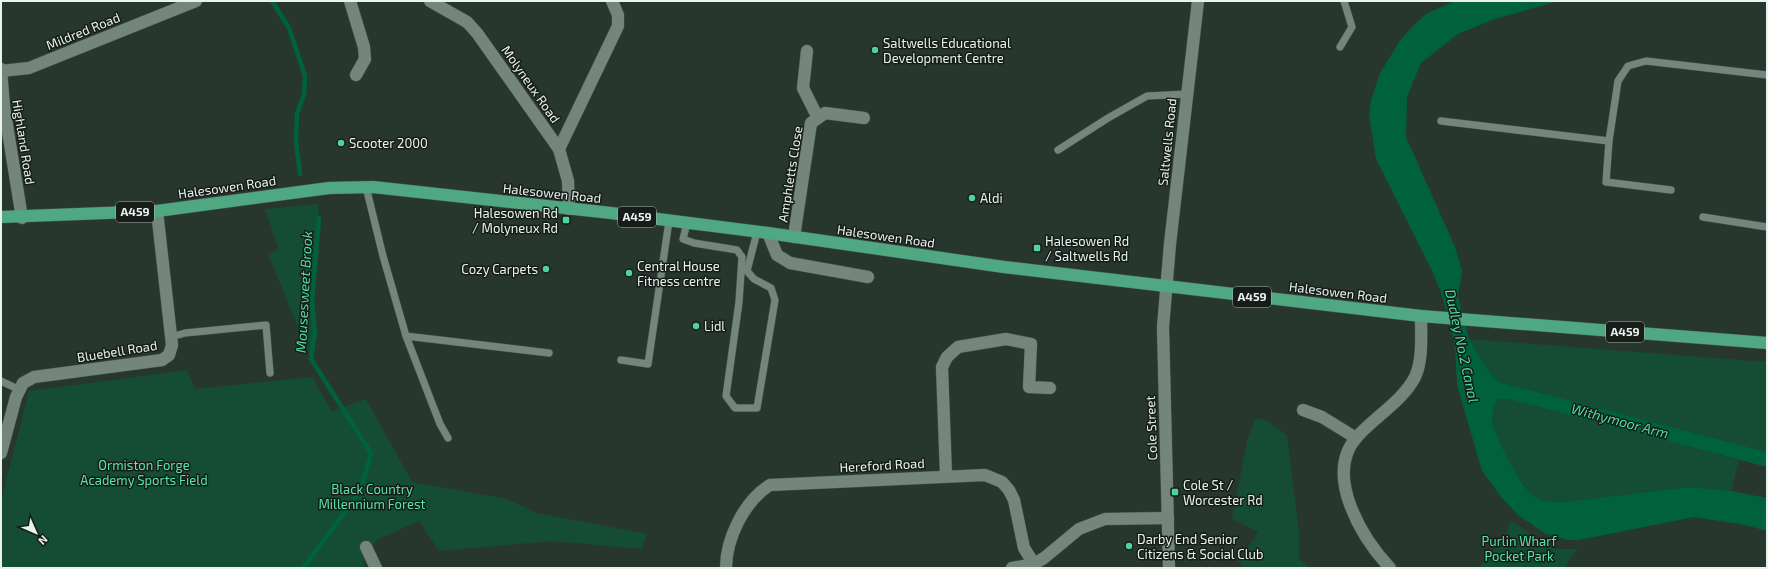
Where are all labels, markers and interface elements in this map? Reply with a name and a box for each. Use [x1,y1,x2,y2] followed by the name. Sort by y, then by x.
[44,9,122,53] street label: Mildred Road
[883,35,1011,66] place label: Saltwells Educational Development Centre
[498,42,564,126] street label: Molyneux Road
[870,45,880,55] marker: Saltwells Educational Development Centre
[1154,97,1180,187] street label: Saltwells Road
[9,98,39,186] street label: Highland Road
[775,125,805,223] street label: Amphletts Close
[349,135,428,151] place label: Scooter 2000
[336,138,346,148] marker: Scooter 2000
[177,172,277,202] street label: Halesowen Road
[502,180,602,206] street label: Halesowen Road
[980,190,1003,206] place label: Aldi
[967,193,977,203] marker: Aldi
[116,202,154,222] road number: A459
[472,205,558,236] place label: Halesowen Rd / Molyneux Rd
[618,207,656,227] road number: A459
[561,215,571,225] marker: Halesowen Rd / Molyneux Rd
[836,221,936,251] street label: Halesowen Road
[292,230,315,353] water label: Mousesweet Brook
[1045,233,1129,264] place label: Halesowen Rd / Saltwells Rd
[1032,243,1042,253] marker: Halesowen Rd / Saltwells Rd
[637,258,721,289] place label: Central House Fitness centre
[461,261,538,277] place label: Cozy Carpets
[541,264,551,274] marker: Cozy Carpets
[624,268,634,278] marker: Central House Fitness centre
[1288,278,1388,306] street label: Halesowen Road
[1233,287,1271,307] road number: A459
[1442,288,1483,404] water label: Dudley No.2 Canal
[704,318,725,334] place label: Lidl
[691,321,701,331] marker: Lidl
[1606,322,1644,342] road number: A459
[76,337,158,365] street label: Bluebell Road
[1142,395,1160,461] street label: Cole Street
[1570,399,1671,442] water label: Withymoor Arm
[839,455,925,475] street label: Hereford Road
[80,457,208,488] park label: Ormiston Forge Academy Sports Field
[1183,477,1263,508] place label: Cole St / Worcester Rd
[318,481,426,512] park label: Black Country Millennium Forest
[1170,487,1180,497] marker: Cole St / Worcester Rd
[16,513,56,553] north arrow
[1137,531,1263,562] place label: Darby End Senior Citizens & Social Club
[36,533,51,548] text: N
[1482,533,1557,564] park label: Purlin Wharf Pocket Park
[1124,541,1134,551] marker: Darby End Senior Citizens & Social Club

